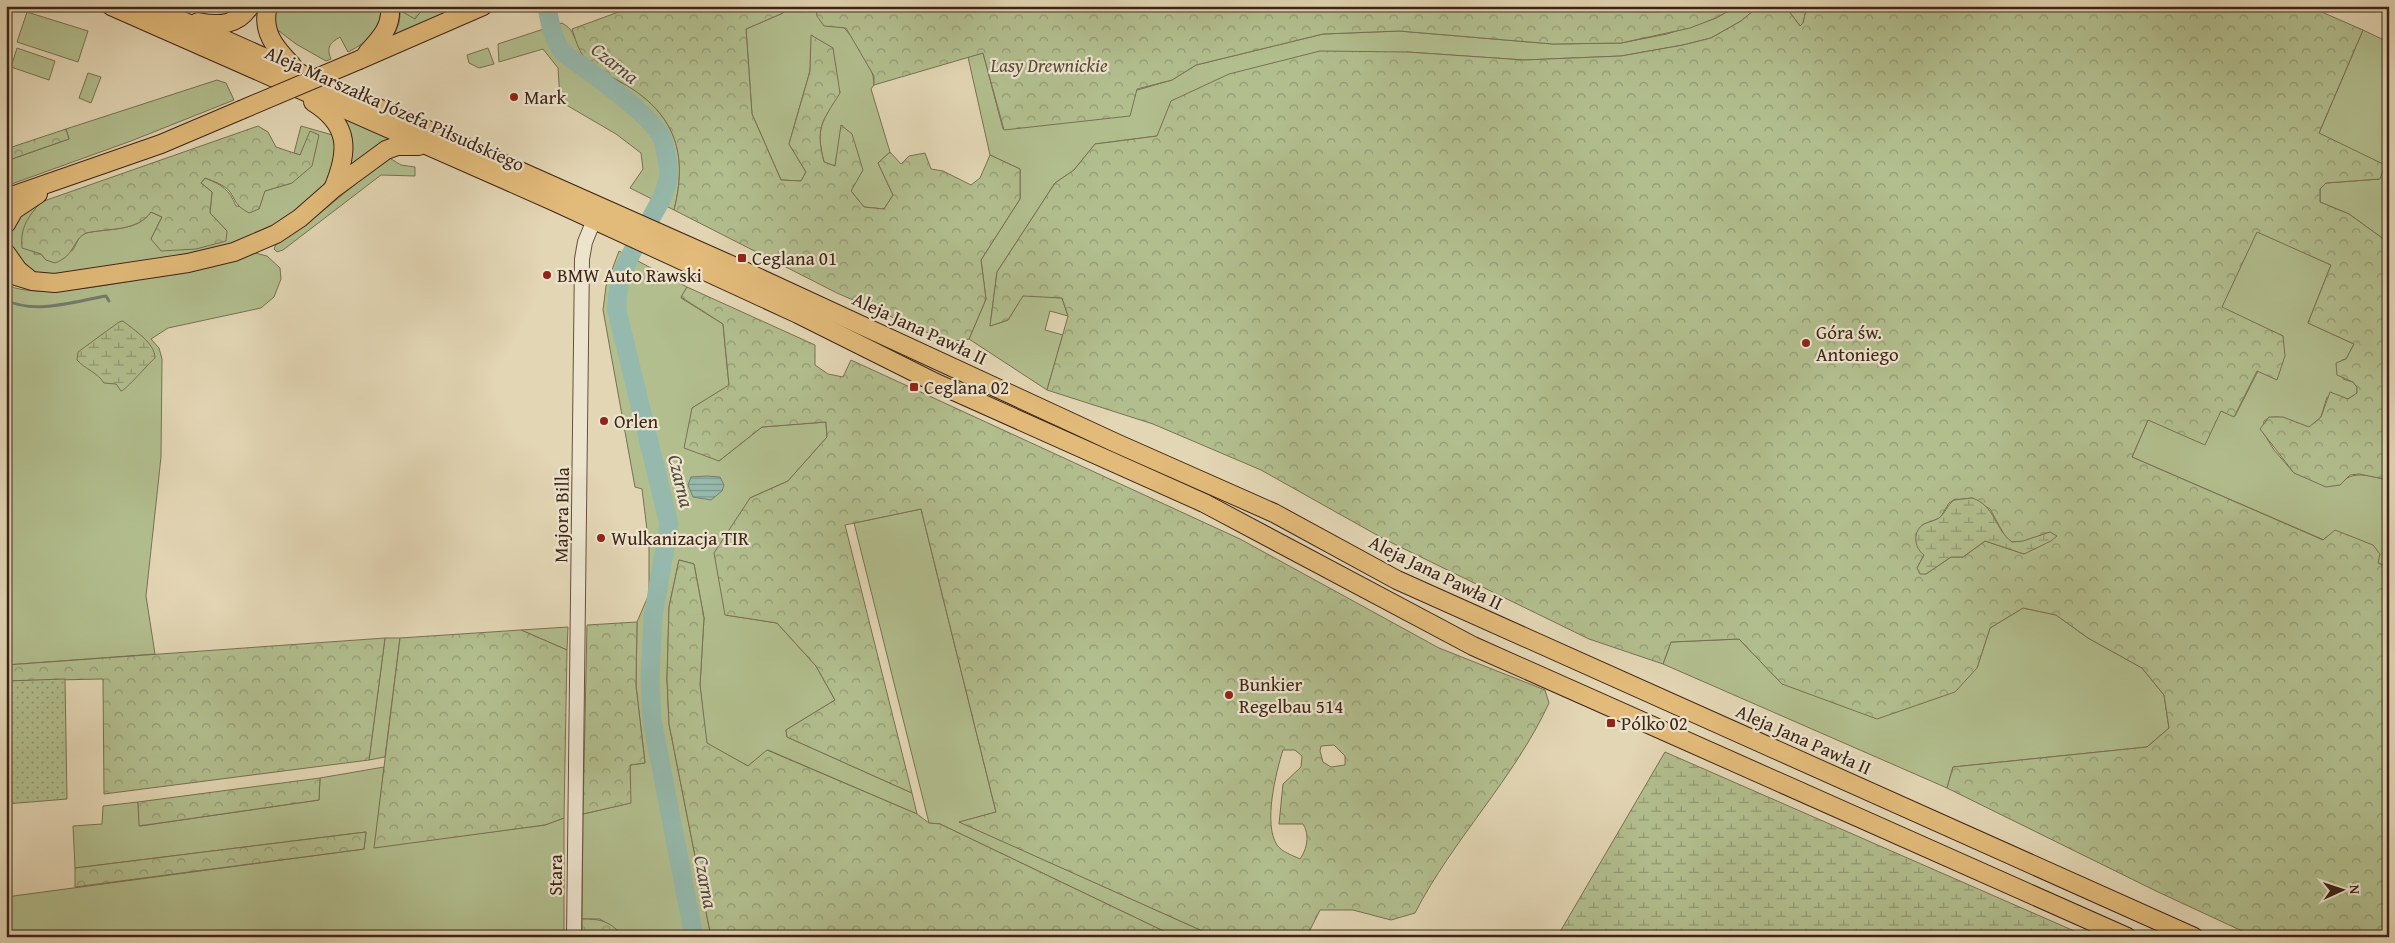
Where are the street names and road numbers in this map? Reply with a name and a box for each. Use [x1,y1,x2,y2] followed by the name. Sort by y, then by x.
[261,38,529,178] street label: Aleja Marszałka Józefa Piłsudskiego
[848,285,992,372] street label: Aleja Jana Pawła II
[546,467,576,563] street label: Majora Billa
[1364,527,1508,617] street label: Aleja Jana Pawła II
[1732,697,1876,781] street label: Aleja Jana Pawła II
[541,854,569,896] street label: Stara

